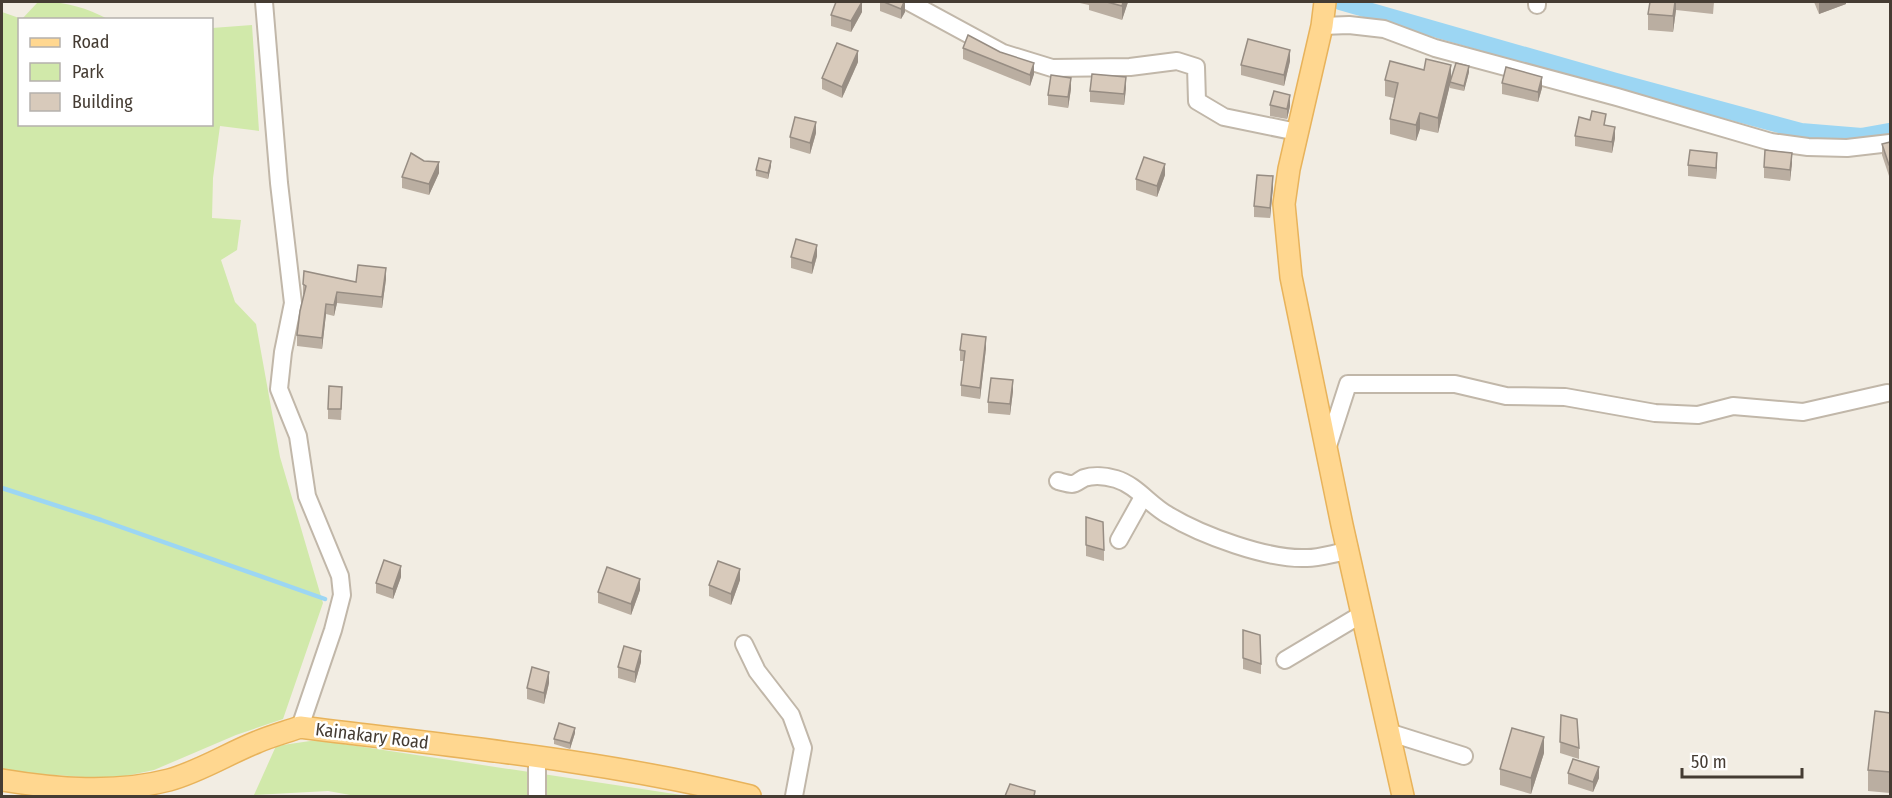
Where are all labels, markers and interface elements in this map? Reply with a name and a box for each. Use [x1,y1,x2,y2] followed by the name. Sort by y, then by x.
[18,18,213,126] legend
[72,31,109,53] text: Road
[72,61,105,83] text: Park
[72,91,133,113] text: Building
[314,718,430,754] street label: Kainakary Road
[1682,741,1802,779] scale bar
[1691,751,1727,773] text: 50 m

